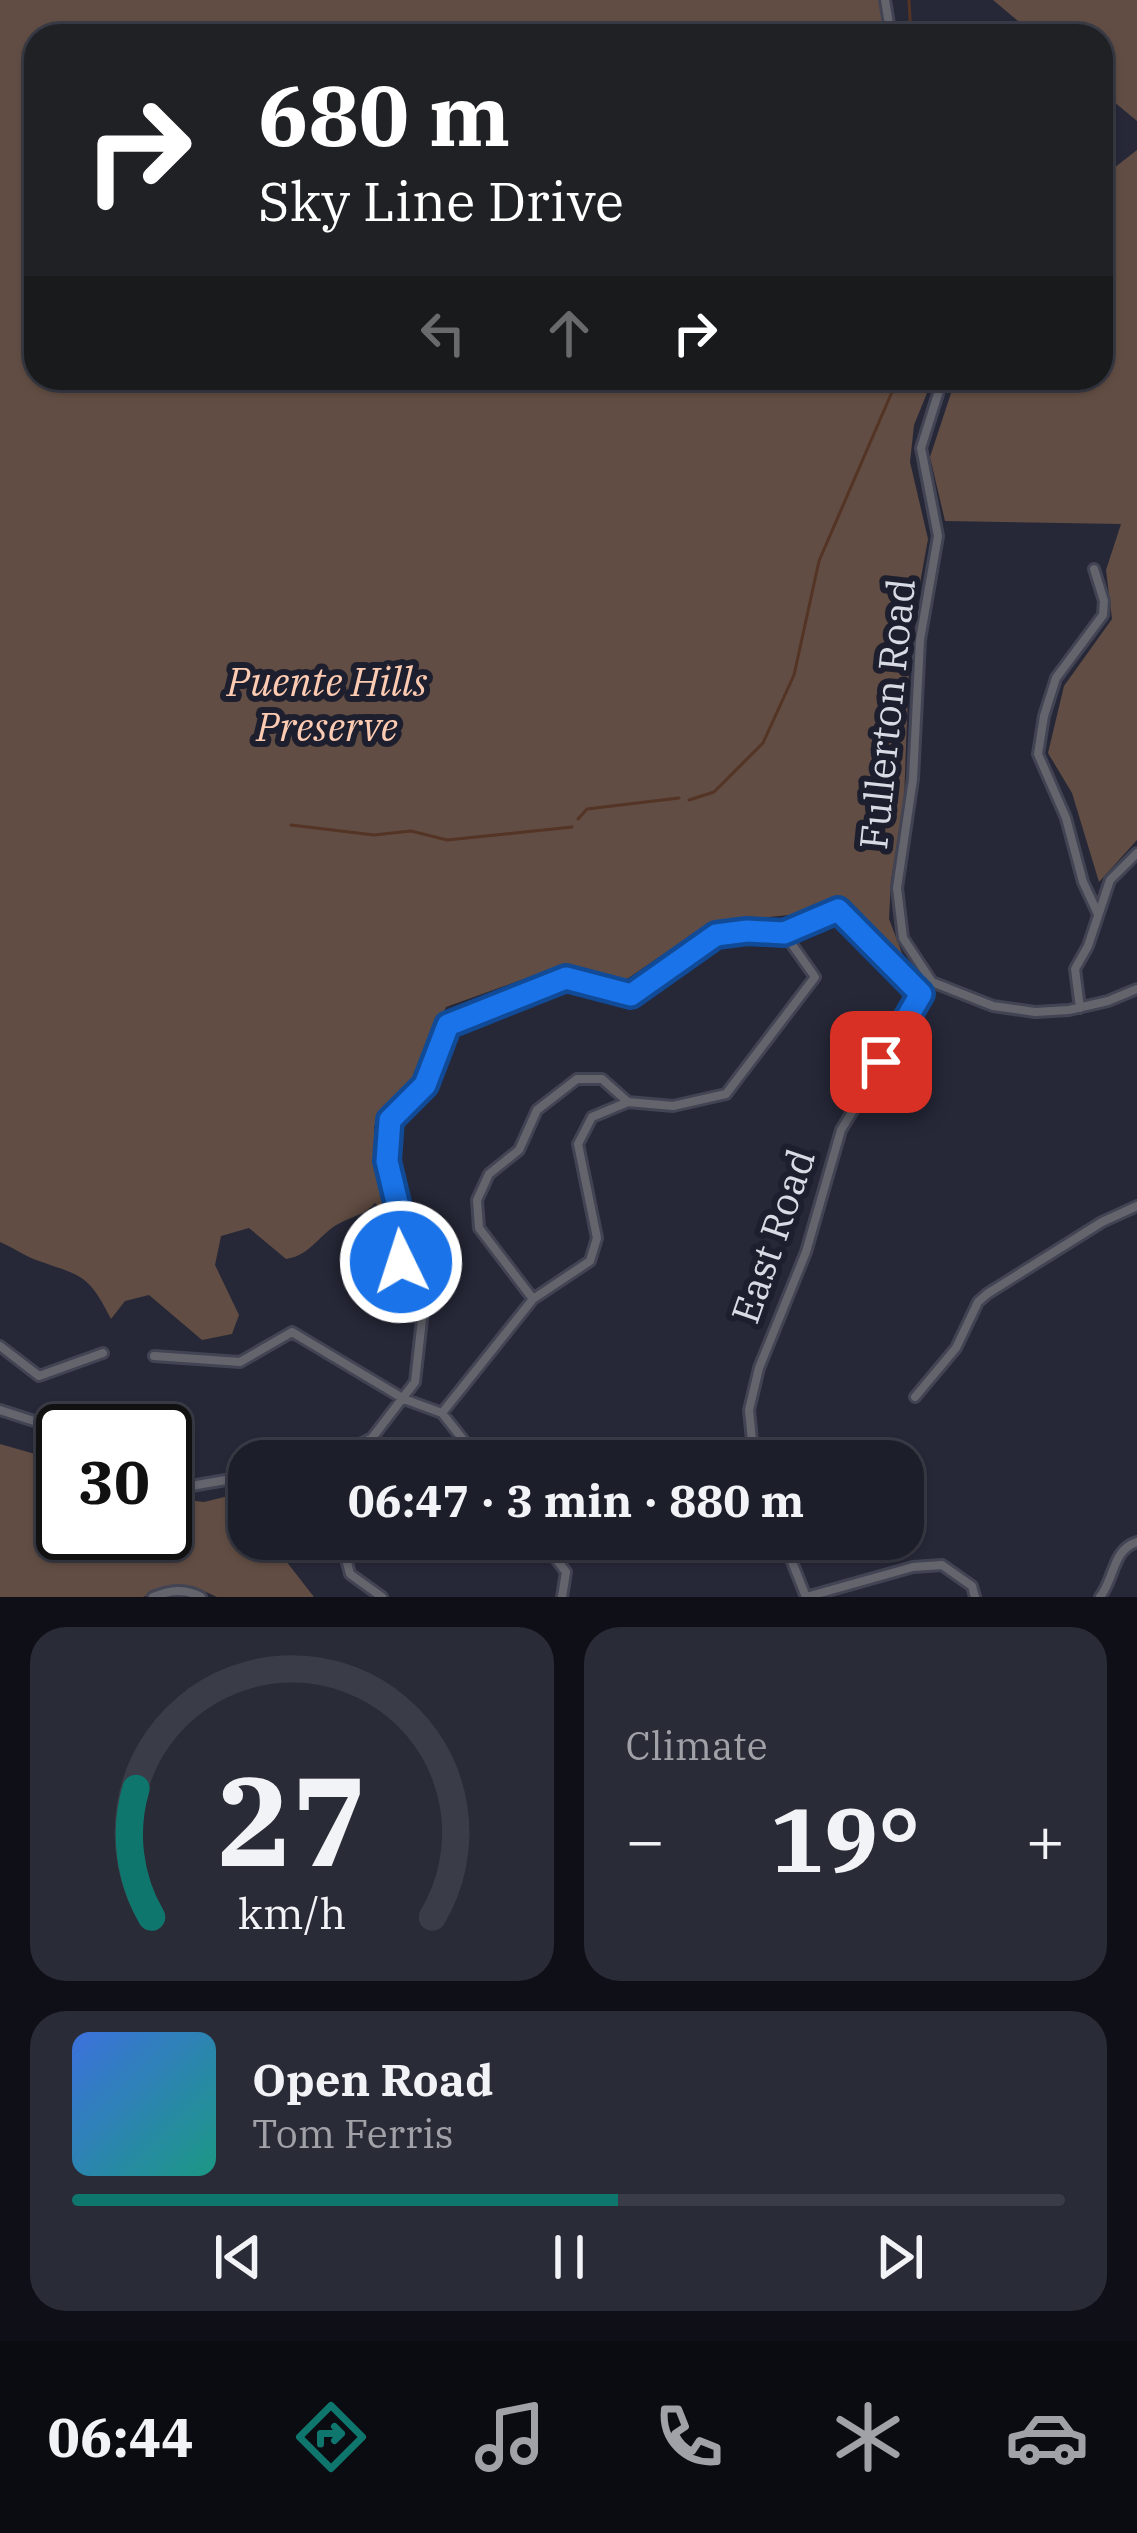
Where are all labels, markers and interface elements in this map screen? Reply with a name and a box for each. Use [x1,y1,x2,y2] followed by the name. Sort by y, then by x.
[258,60,510,169] text: 680 m
[60,72,216,228] icon: right
[258,166,624,236] text: Sky Line Drive
[410,300,476,366] icon: left
[536,300,602,366] icon: ahead
[662,300,728,366] icon: right
[847,576,926,852] street label: Fullerton Road
[226,656,428,752] park label: Puente Hills Preserve
[830,1011,932,1113] pin
[848,1029,914,1095] icon: arrive
[719,1142,826,1330] street label: East Road
[338,1199,464,1325] position arrow
[36,1404,192,1560] speed limit sign: 30
[348,1471,804,1529] text: 06:47 · 3 min · 880 m
[626,1720,768,1771] text: Climate
[217,1738,367,1900] text: 27
[770,1780,920,1897] text: 19°
[626,1796,665,1882] text: −
[1025,1796,1065,1882] text: +
[238,1885,346,1941] text: km/h
[252,2050,493,2108] text: Open Road
[252,2108,454,2159] text: Tom Ferris
[205,2224,271,2290] icon: previous
[536,2224,602,2290] icon: pause
[867,2224,933,2290] icon: next
[289,2395,373,2479] icon: directions
[468,2395,552,2479] icon: music
[647,2395,731,2479] icon: phone
[826,2395,910,2479] icon: climate
[1005,2395,1089,2479] icon: car
[48,2402,194,2472] text: 06:44

